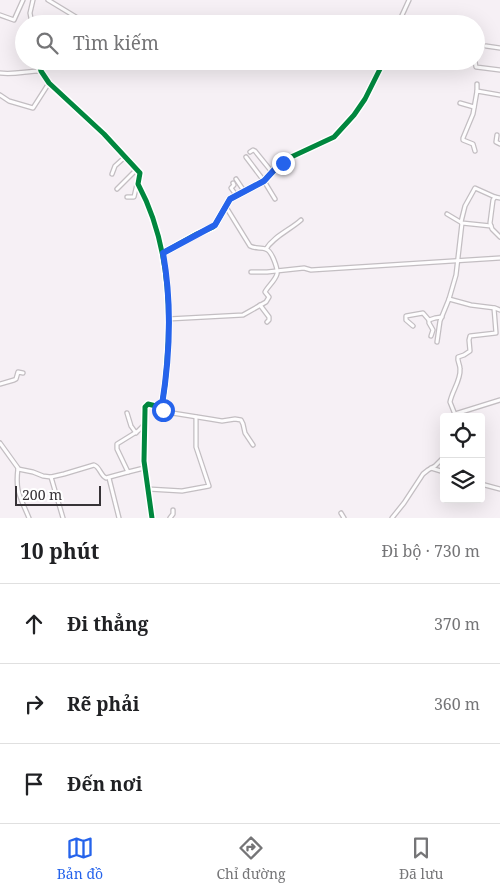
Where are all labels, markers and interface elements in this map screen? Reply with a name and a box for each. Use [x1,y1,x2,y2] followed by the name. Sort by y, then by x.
[15,15,485,70] search box
[33,29,61,57] icon: search
[73,30,159,56] text: Tìm kiếm
[272,152,295,175] route end
[152,399,175,422] route start
[440,413,485,503] map controls
[440,413,485,458] button: locate
[440,458,485,503] button: layers
[15,483,101,506] scale bar
[22,485,62,504] text: 200 m
[20,537,99,565] text: 10 phút
[382,540,480,562] text: Đi bộ · 730 m
[20,610,48,638] icon: ahead
[67,611,148,637] text: Đi thẳng
[434,613,480,635] text: 370 m
[20,690,48,718] icon: right
[67,691,139,717] text: Rẽ phải
[434,693,480,715] text: 360 m
[20,770,48,798] icon: arrive
[67,771,143,797] text: Đến nơi
[57,834,103,883] tab: Bản đồ
[216,834,285,883] tab: Chỉ đường
[399,834,443,883] tab: Đã lưu

